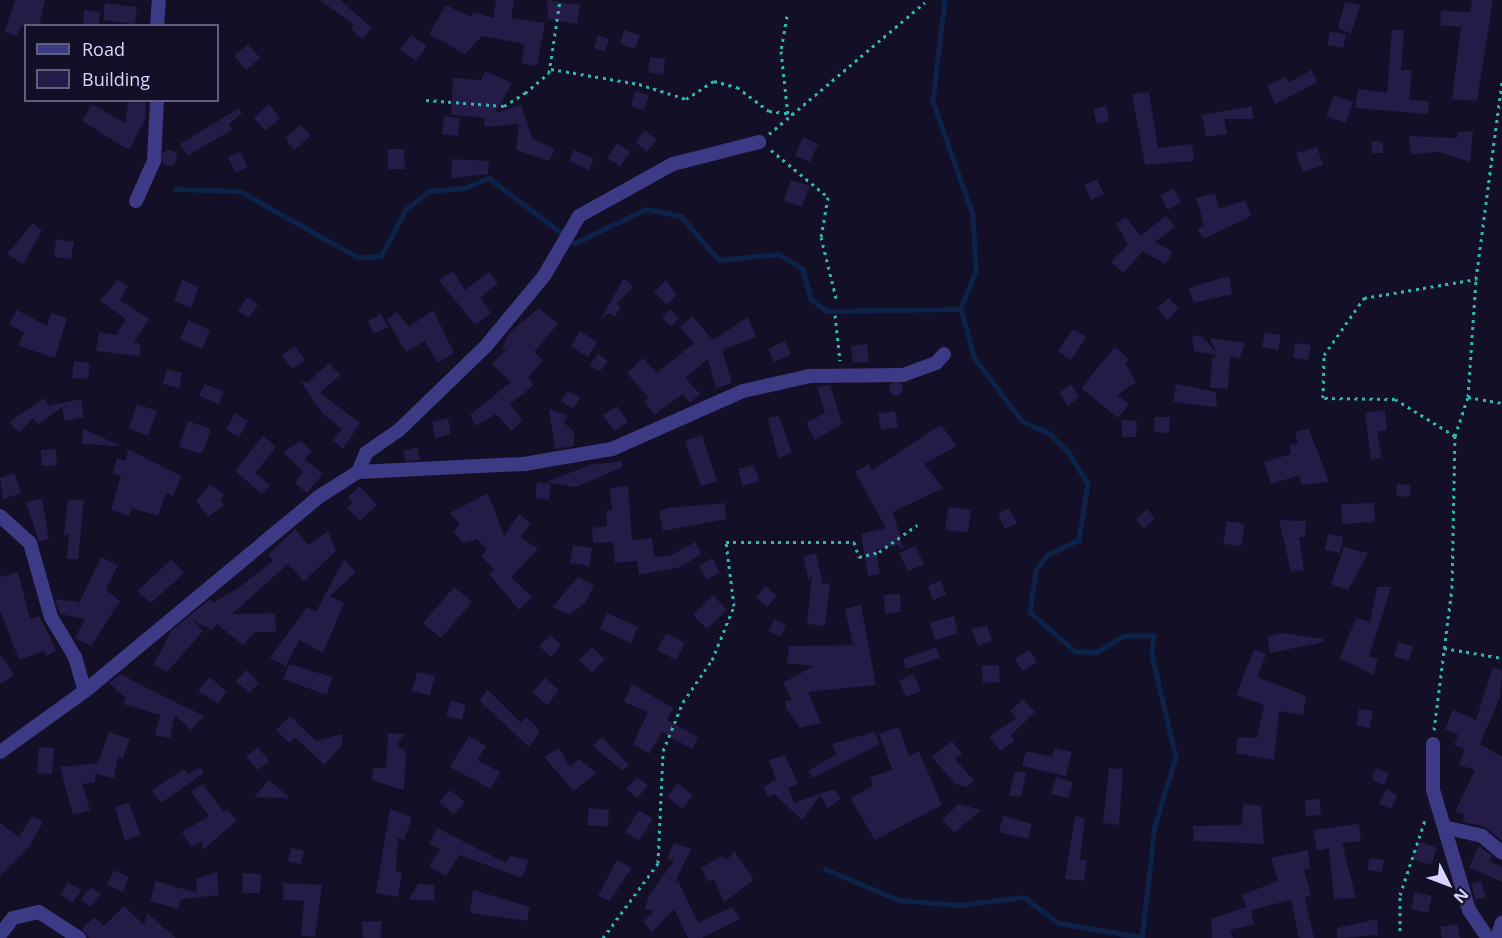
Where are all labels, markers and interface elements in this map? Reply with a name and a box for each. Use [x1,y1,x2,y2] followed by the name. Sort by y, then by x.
[24,24,219,102] legend
[82,37,125,61] text: Road
[82,67,150,91] text: Building
[1418,854,1478,914] north arrow
[1449,884,1474,908] text: N

